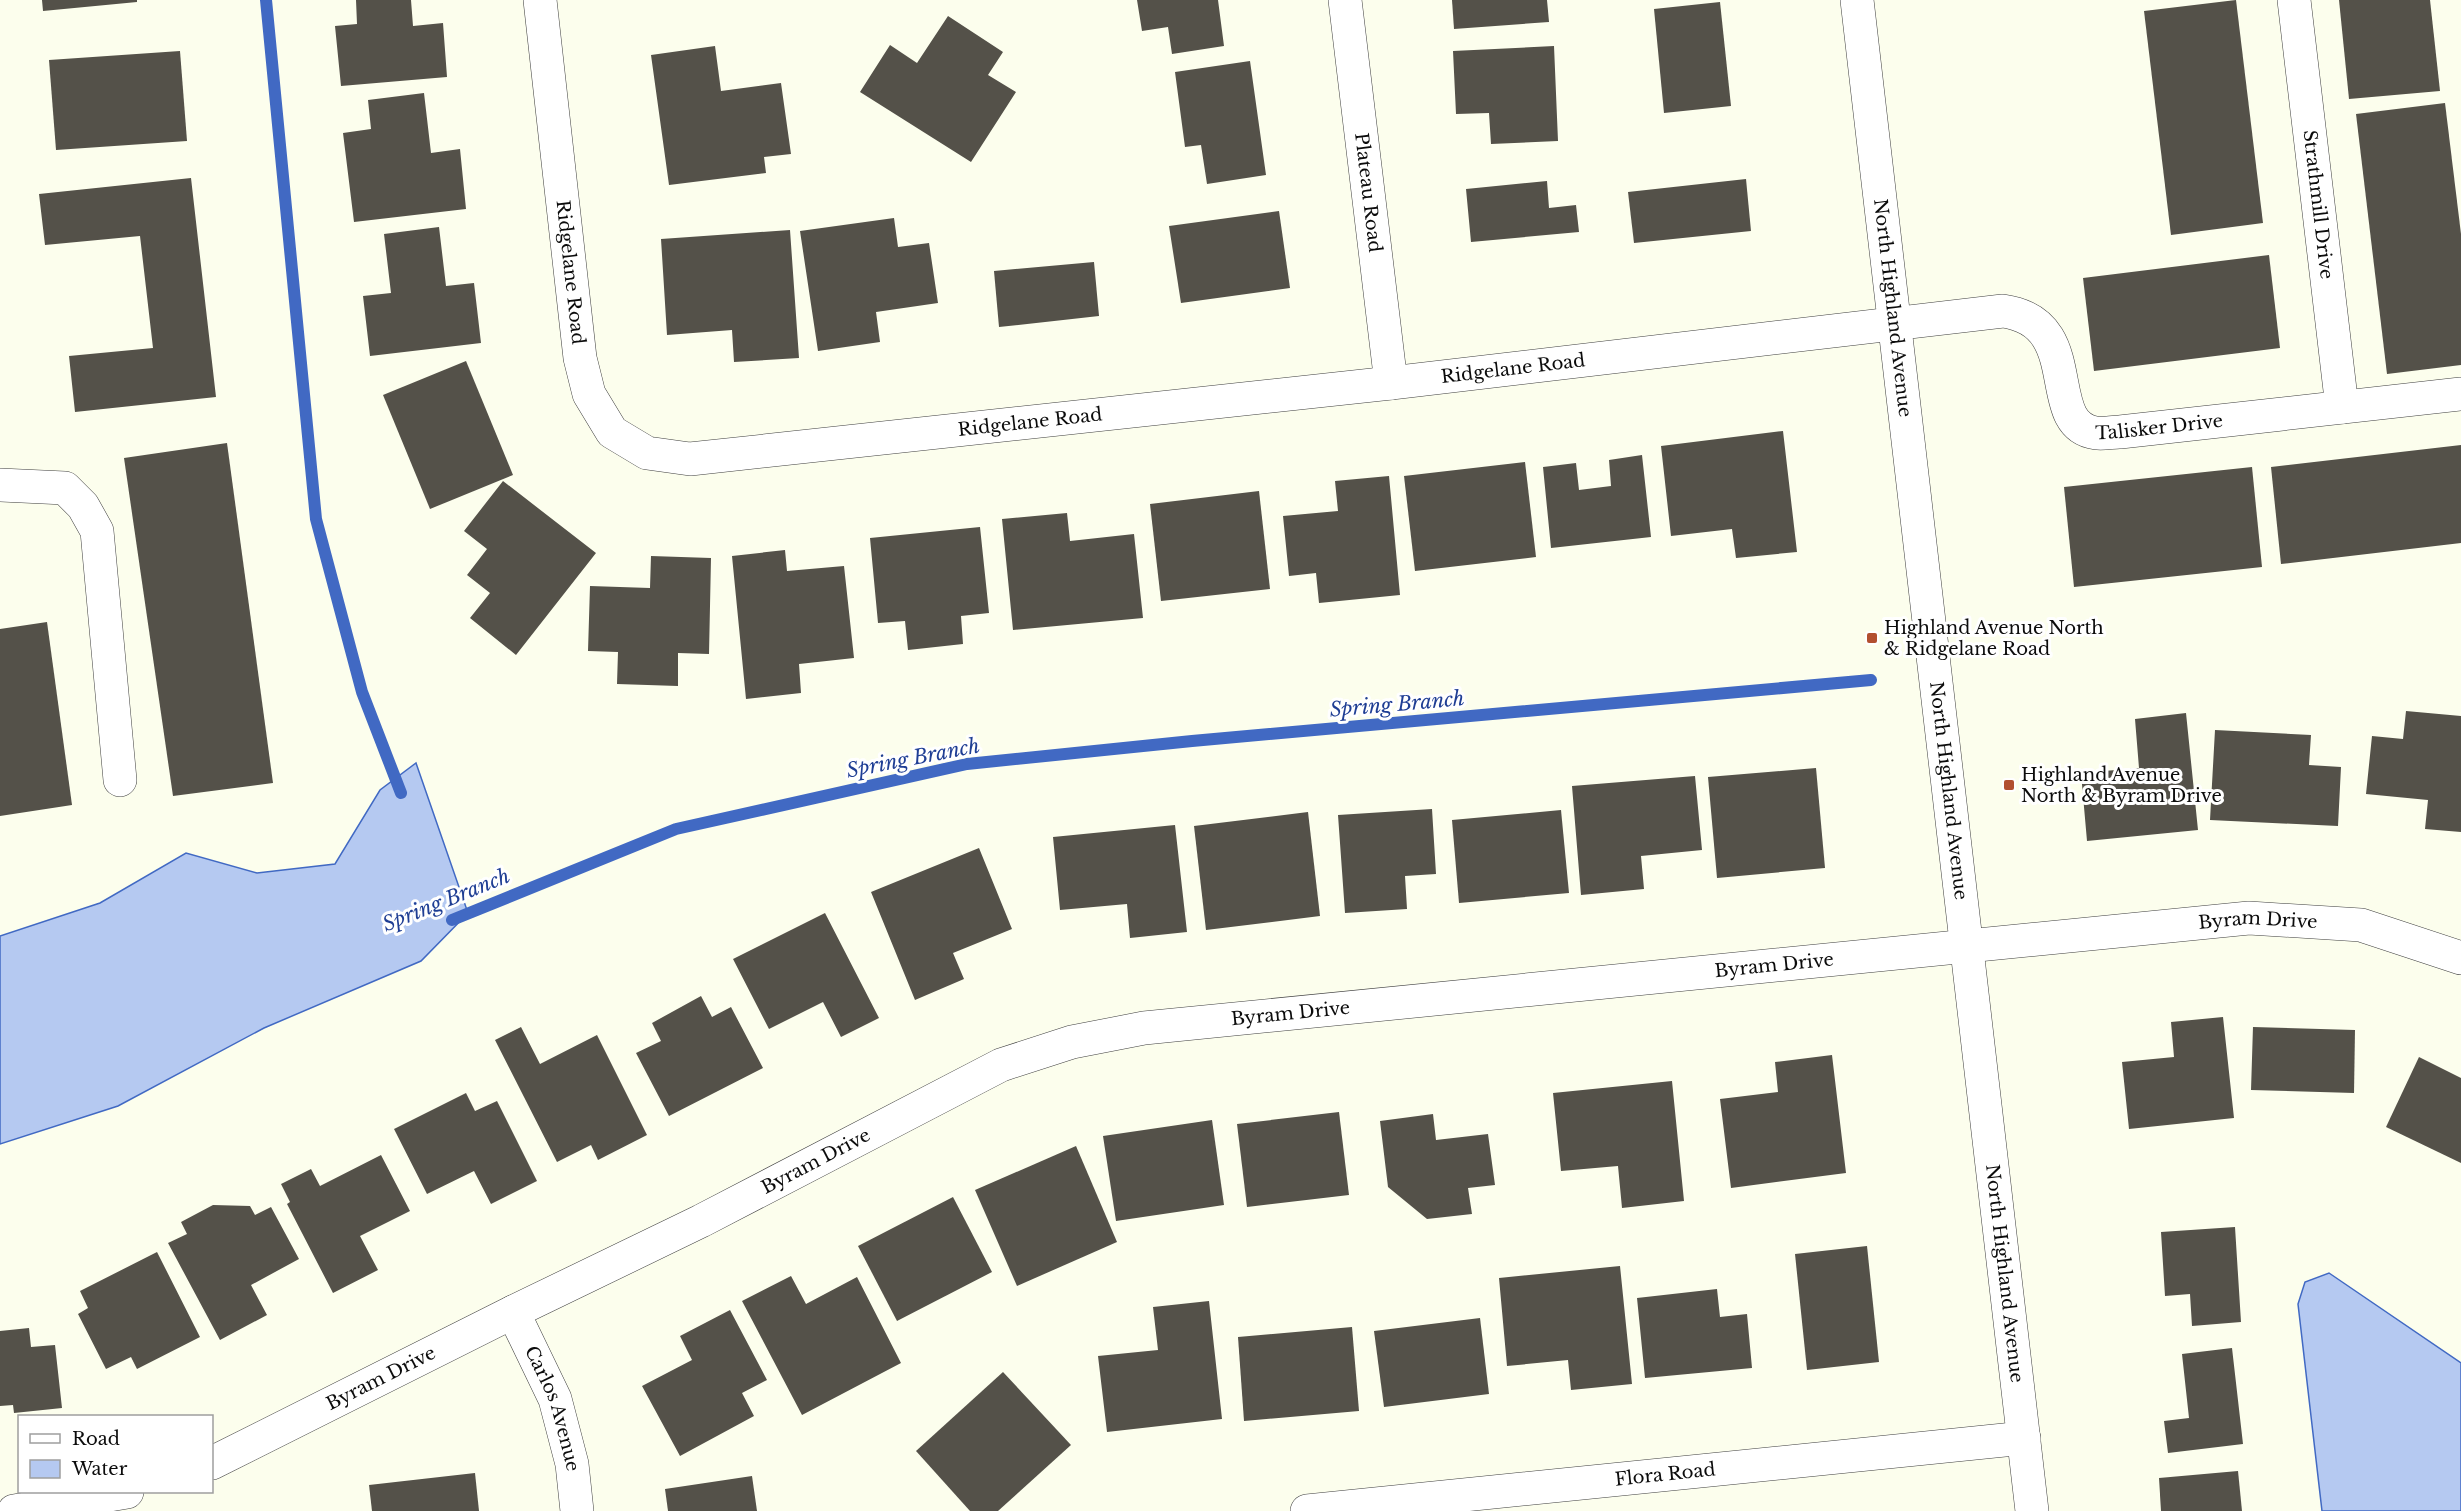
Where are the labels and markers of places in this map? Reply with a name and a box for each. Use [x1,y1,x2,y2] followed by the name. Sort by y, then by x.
[1884,617,2104,660] place label: Highland Avenue North & Ridgelane Road
[1865,631,1879,645] marker: Highland Avenue North & Ridgelane Road
[2021,764,2222,807] place label: Highland Avenue North & Byram Drive
[2002,778,2016,792] marker: Highland Avenue North & Byram Drive

